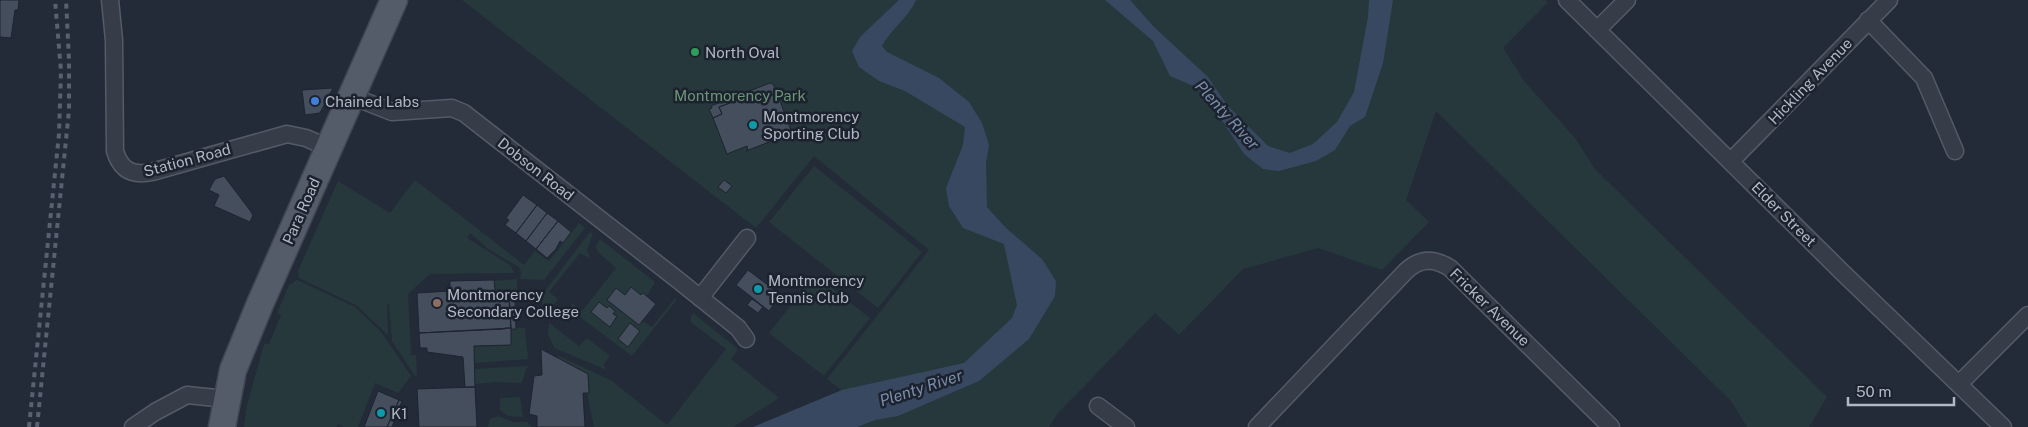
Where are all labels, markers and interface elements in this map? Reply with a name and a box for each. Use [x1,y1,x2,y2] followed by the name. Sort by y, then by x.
[1765,34,1855,128] street label: Hickling Avenue
[705,44,780,61] place label: North Oval
[689,46,701,58] marker: North Oval
[1191,77,1263,154] water label: Plenty River
[674,87,806,104] park label: Montmorency Park
[325,93,419,110] place label: Chained Labs
[309,95,321,107] marker: Chained Labs
[763,108,860,142] place label: Montmorency Sporting Club
[747,119,759,131] marker: Montmorency Sporting Club
[495,134,577,204] street label: Dobson Road
[142,140,232,180] street label: Station Road
[279,175,323,247] street label: Para Road
[1748,178,1820,250] street label: Elder Street
[1447,265,1533,349] street label: Fricker Avenue
[768,272,864,306] place label: Montmorency Tennis Club
[752,283,764,295] marker: Montmorency Tennis Club
[447,286,579,320] place label: Montmorency Secondary College
[431,297,443,309] marker: Montmorency Secondary College
[877,365,966,410] water label: Plenty River
[1848,374,1954,406] scale bar
[1856,383,1891,400] text: 50 m
[391,405,407,422] place label: K1
[375,407,387,419] marker: K1

